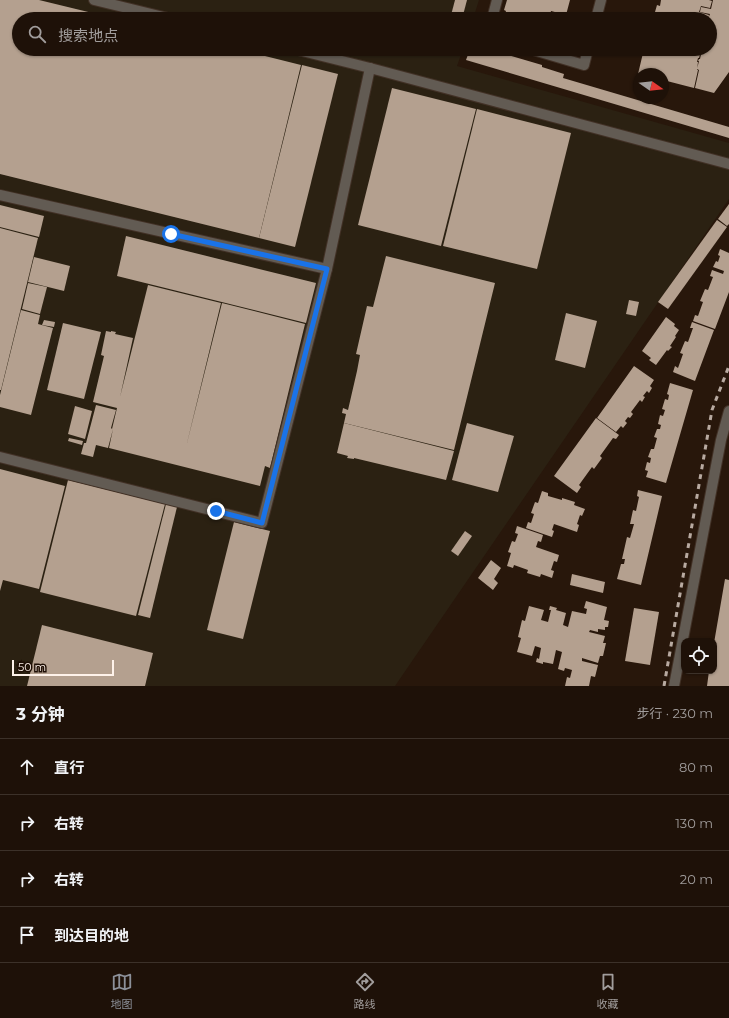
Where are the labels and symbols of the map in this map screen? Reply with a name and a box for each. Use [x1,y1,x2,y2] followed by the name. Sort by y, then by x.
[633,68,669,104] north arrow
[162,225,180,243] route start
[207,502,225,520] route end
[12,658,114,677] scale bar

